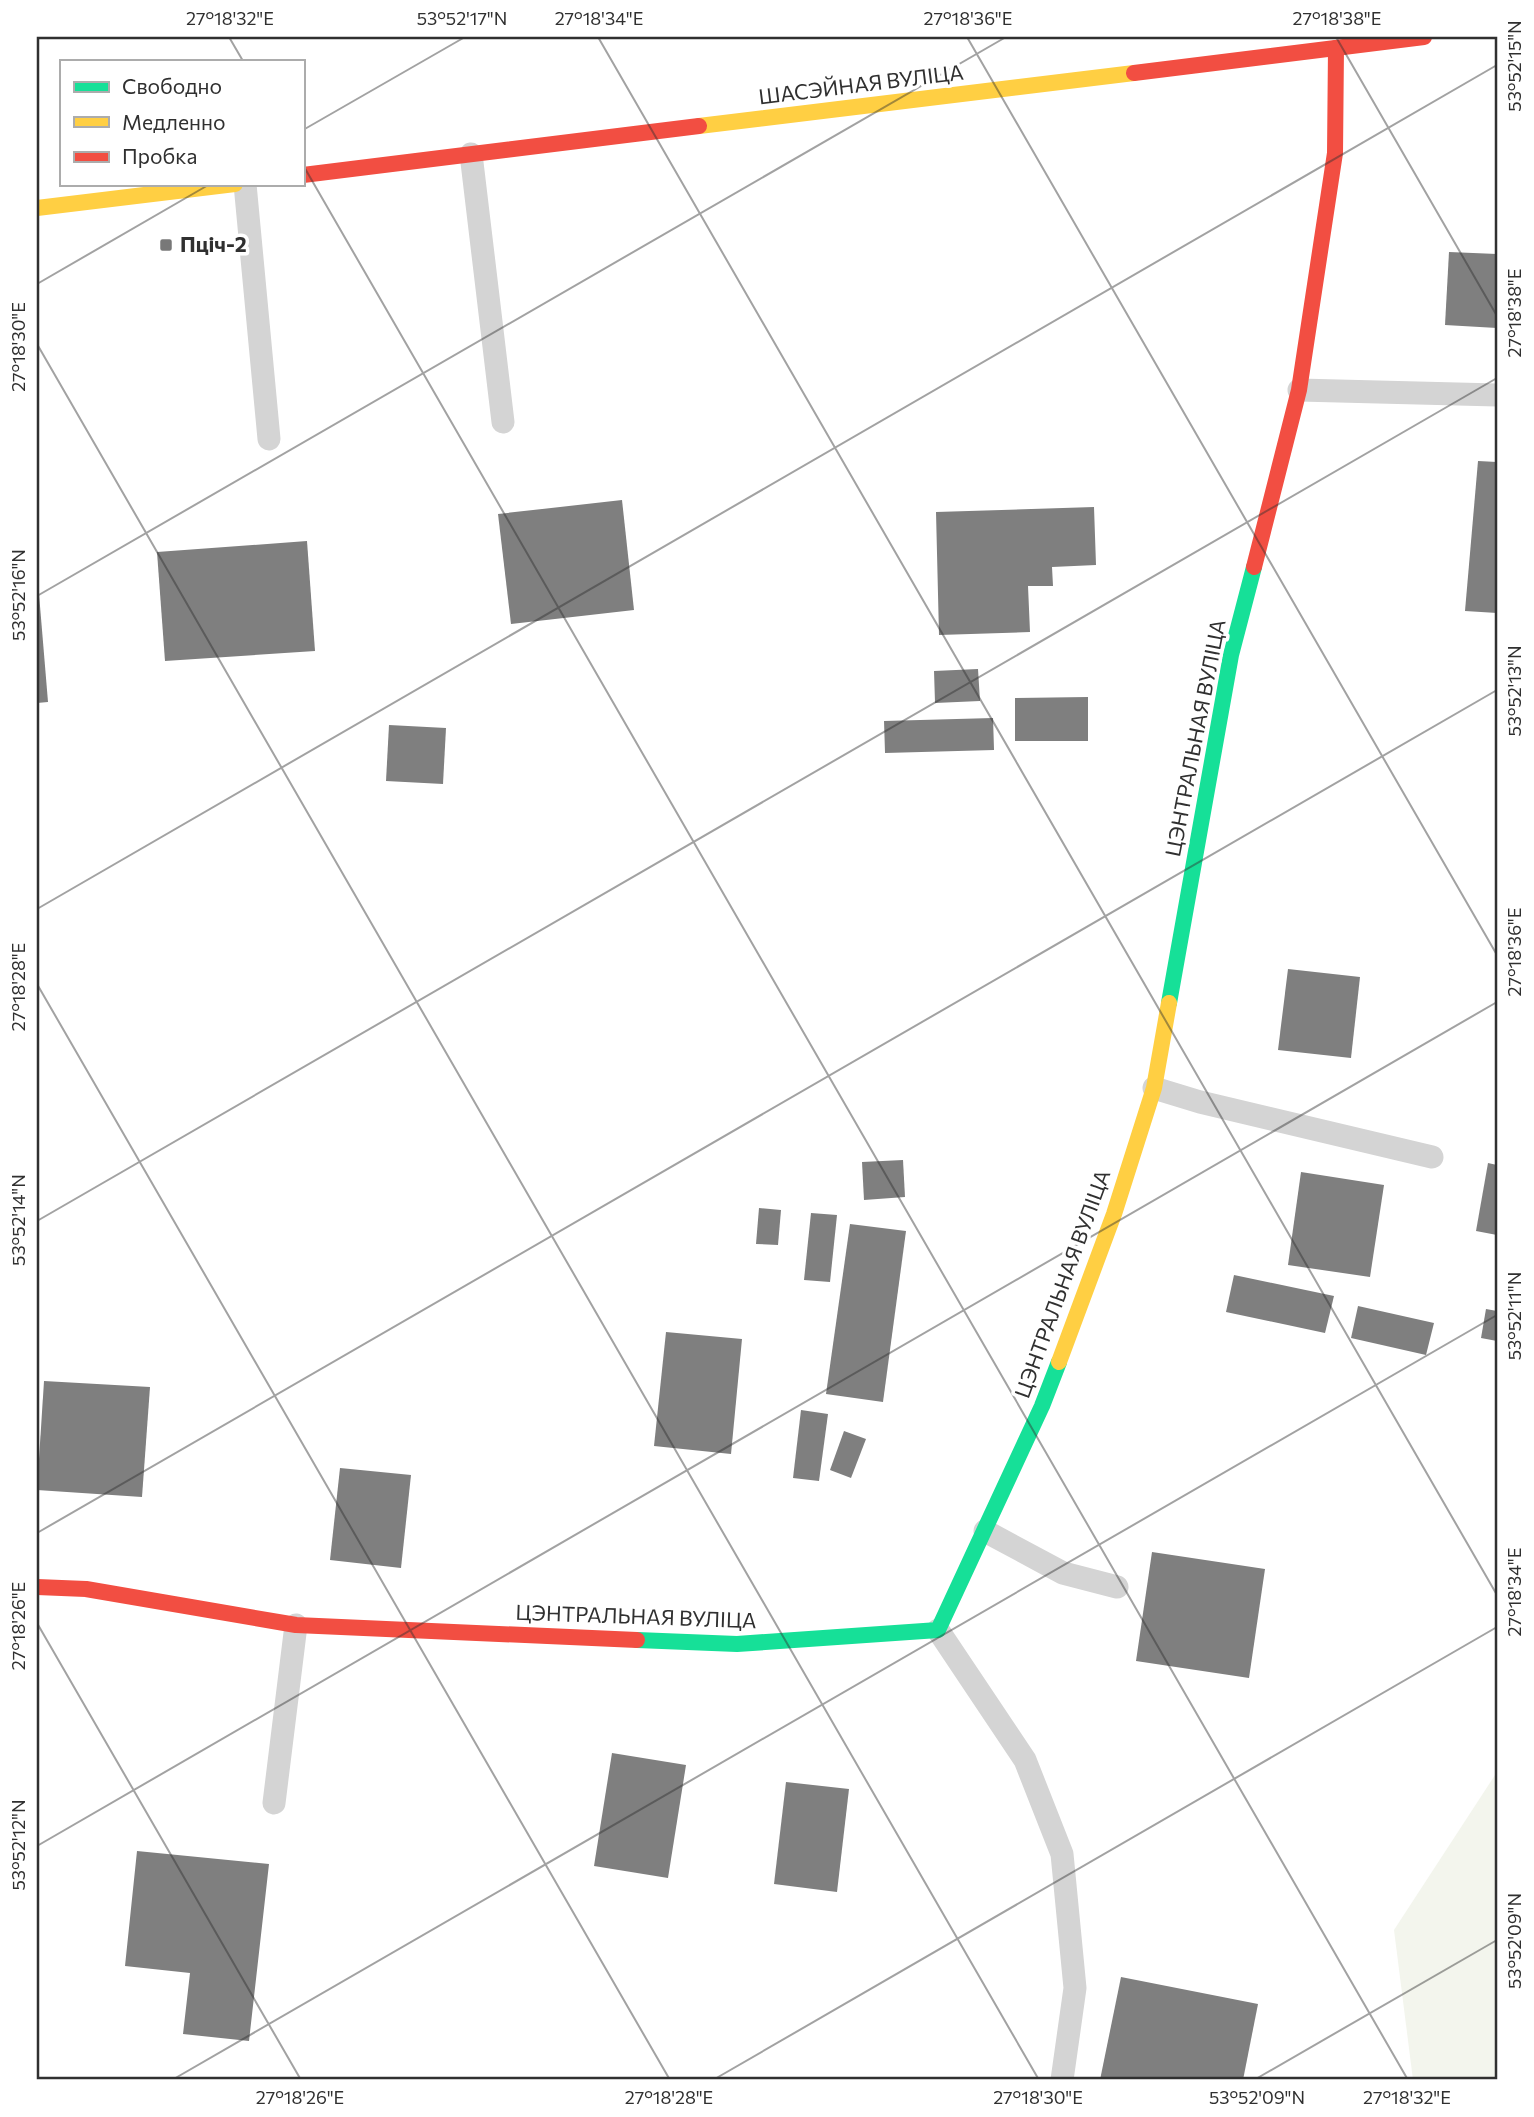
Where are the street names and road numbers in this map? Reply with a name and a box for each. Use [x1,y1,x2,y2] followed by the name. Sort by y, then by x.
[757,59,965,108] street label: ШАСЭЙНАЯ ВУЛІЦА
[1159,617,1230,858] street label: ЦЭНТРАЛЬНАЯ ВУЛІЦА
[1009,1166,1115,1401] street label: ЦЭНТРАЛЬНАЯ ВУЛІЦА
[515,1599,757,1632] street label: ЦЭНТРАЛЬНАЯ ВУЛІЦА

